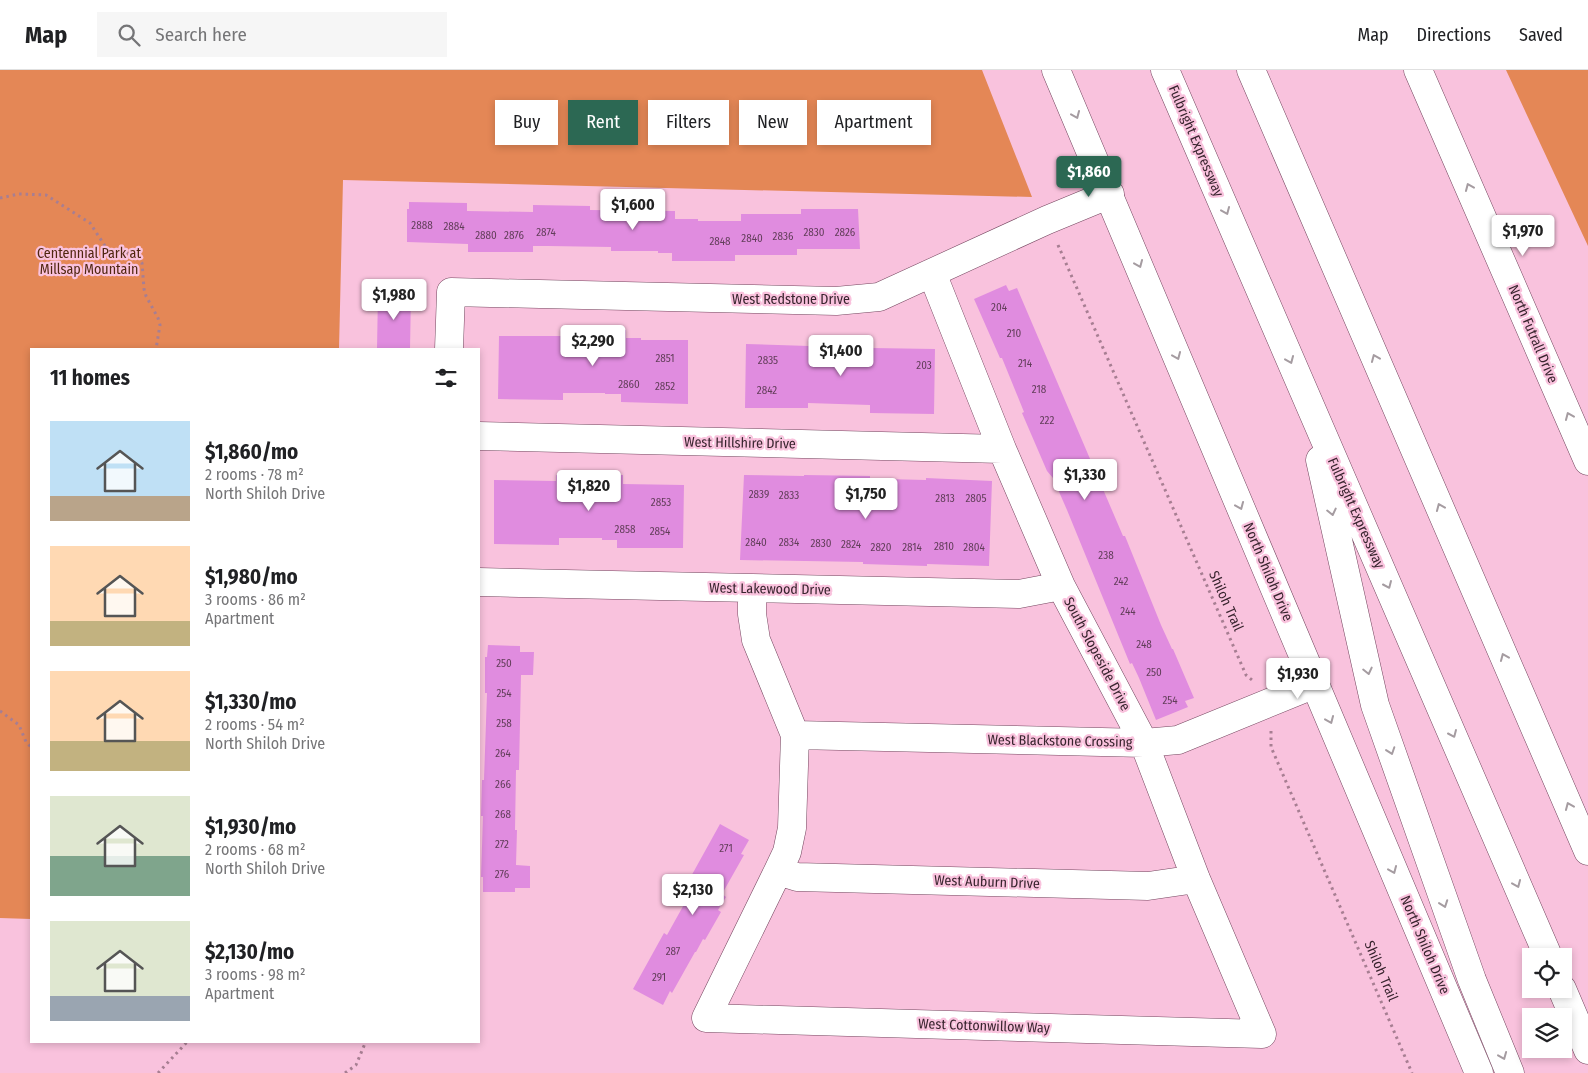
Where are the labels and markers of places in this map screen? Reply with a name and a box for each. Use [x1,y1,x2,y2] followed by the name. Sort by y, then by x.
[1048,156,1130,198] pin: $1,860
[592,189,674,231] pin: $1,600
[1482,214,1564,257] pin: $1,970
[353,278,435,321] pin: $1,980
[552,324,634,367] pin: $2,290
[800,334,882,377] pin: $1,400
[1044,458,1126,501] pin: $1,330
[548,470,630,512] pin: $1,820
[825,478,907,520] pin: $1,750
[1257,658,1339,700] pin: $1,930
[652,874,734,916] pin: $2,130

